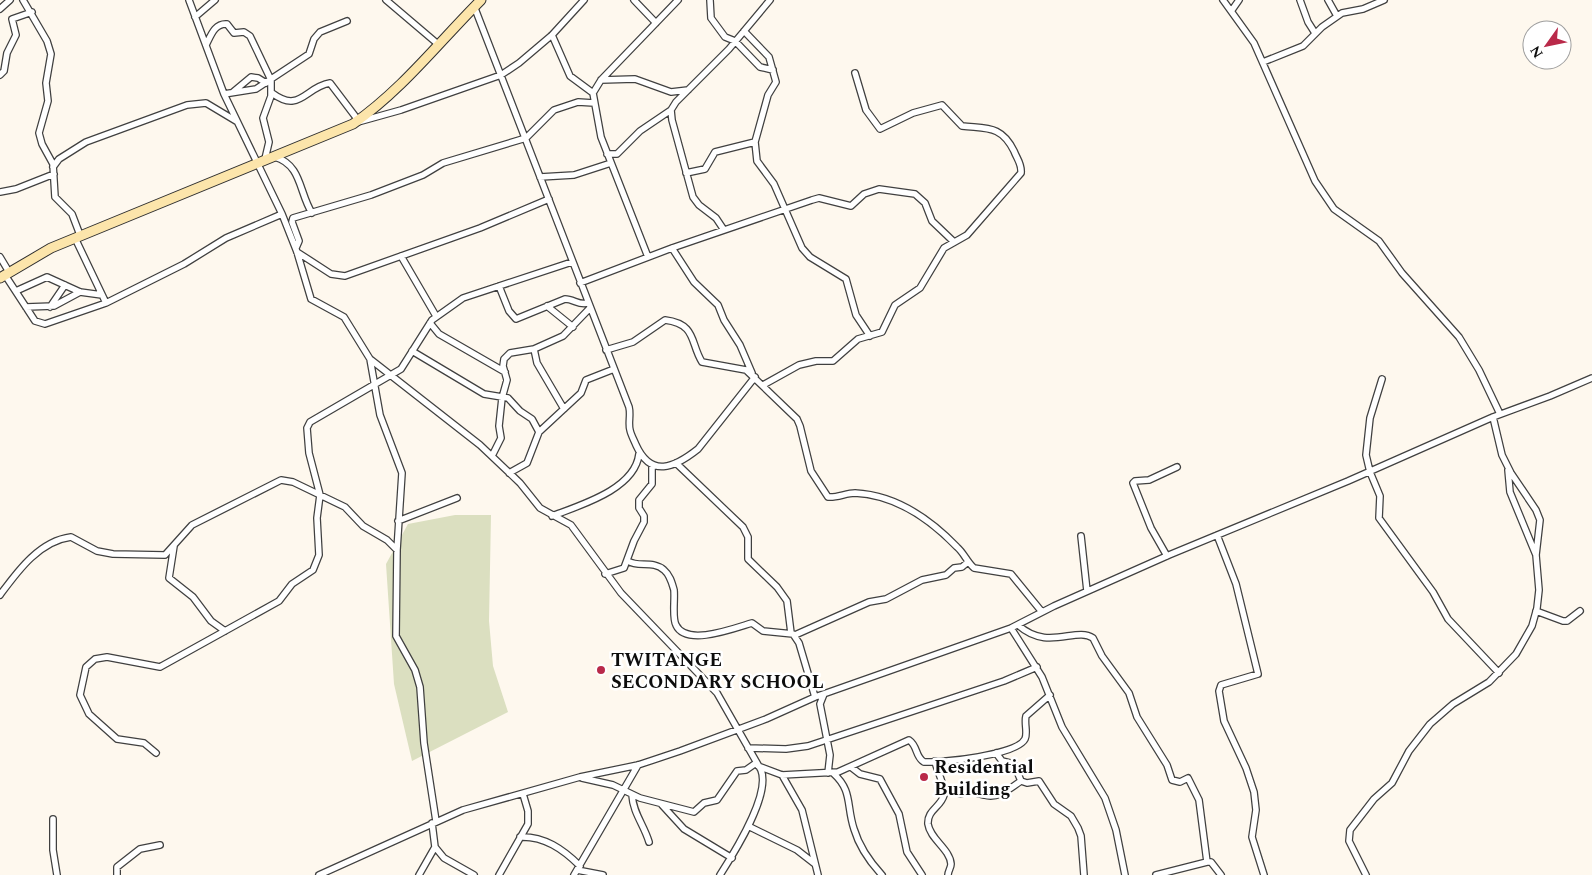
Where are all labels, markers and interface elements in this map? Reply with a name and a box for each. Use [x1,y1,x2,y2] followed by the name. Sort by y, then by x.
[1522,20,1572,70] north arrow
[1525,41,1548,62] text: N
[611,646,824,697] place label: TWITANGE SECONDARY SCHOOL
[595,664,607,676] marker: TWITANGE SECONDARY SCHOOL
[934,753,1034,804] place label: Residential Building
[918,771,930,783] marker: Residential Building

